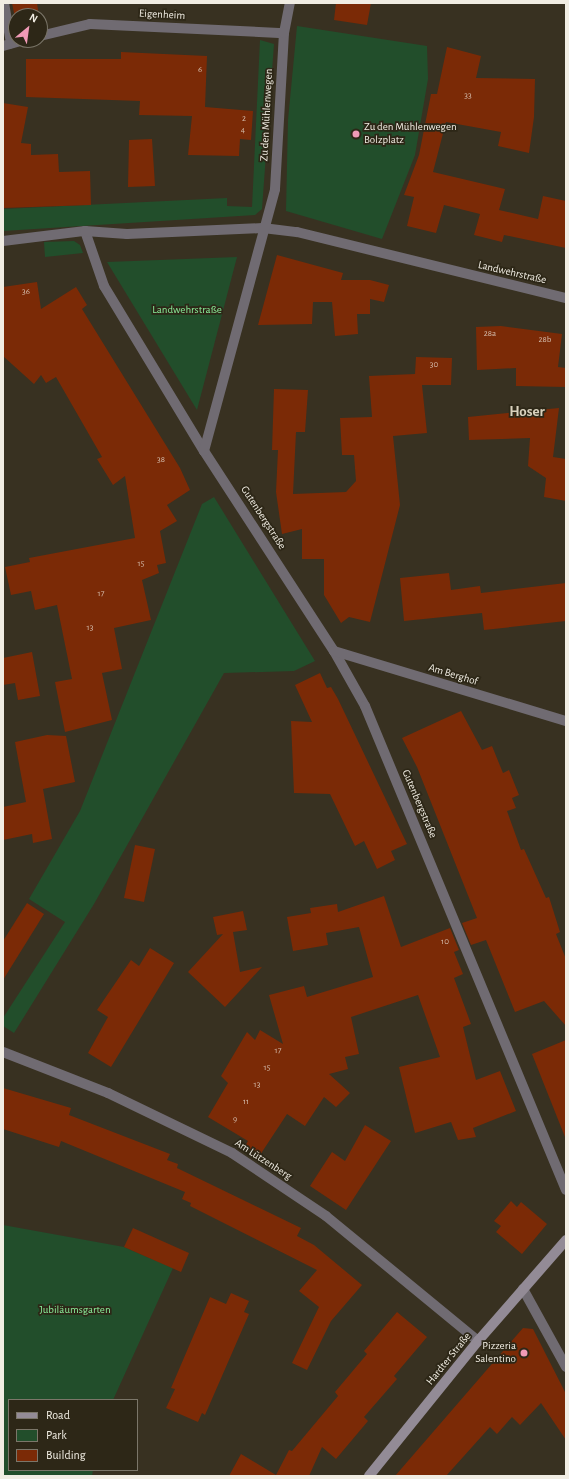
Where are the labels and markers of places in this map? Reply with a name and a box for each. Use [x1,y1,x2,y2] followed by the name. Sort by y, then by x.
[364,121,457,147] place label: Zu den Mühlenwegen Bolzplatz
[351,129,361,139] marker: Zu den Mühlenwegen Bolzplatz
[475,1340,516,1366] place label: Pizzeria Salentino
[519,1348,529,1358] marker: Pizzeria Salentino

